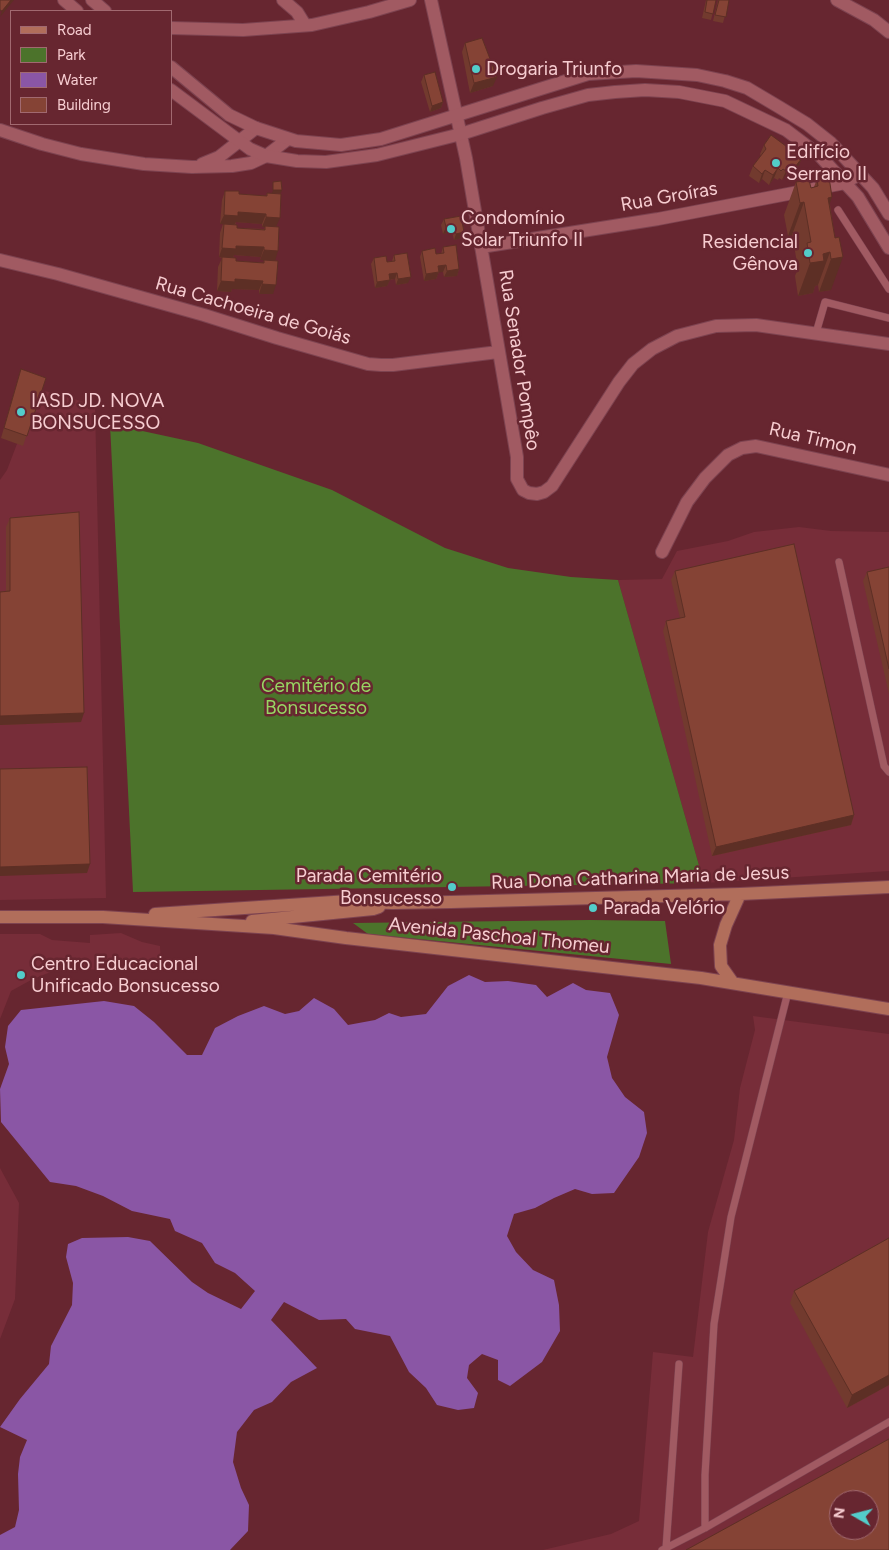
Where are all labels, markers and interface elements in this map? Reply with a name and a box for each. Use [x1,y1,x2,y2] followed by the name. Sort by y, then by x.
[10,10,172,125] legend
[57,21,92,39] text: Road
[57,46,86,64] text: Park
[486,58,622,80] place label: Drogaria Triunfo
[470,63,482,75] marker: Drogaria Triunfo
[57,71,97,89] text: Water
[57,96,111,114] text: Building
[786,141,867,185] place label: Edifício Serrano II
[770,157,782,169] marker: Edifício Serrano II
[619,177,719,217] street label: Rua Groíras
[461,207,583,251] place label: Condomínio Solar Triunfo II
[445,223,457,235] marker: Condomínio Solar Triunfo II
[702,231,798,275] place label: Residencial Gênova
[802,247,814,259] marker: Residencial Gênova
[493,268,545,452] street label: Rua Senador Pompêo
[153,272,353,350] street label: Rua Cachoeira de Goiás
[31,390,164,434] place label: IASD JD. NOVA BONSUCESSO
[15,406,27,418] marker: IASD JD. NOVA BONSUCESSO
[767,418,859,460] street label: Rua Timon
[261,675,371,719] park label: Cemitério de Bonsucesso
[491,861,789,895] street label: Rua Dona Catharina Maria de Jesus
[296,865,442,909] place label: Parada Cemitério Bonsucesso
[446,881,458,893] marker: Parada Cemitério Bonsucesso
[603,897,725,919] place label: Parada Velório
[587,902,599,914] marker: Parada Velório
[387,913,611,959] street label: Avenida Paschoal Thomeu
[31,953,220,997] place label: Centro Educacional Unificado Bonsucesso
[15,969,27,981] marker: Centro Educacional Unificado Bonsucesso
[829,1490,879,1540] north arrow
[830,1506,849,1520] text: N

